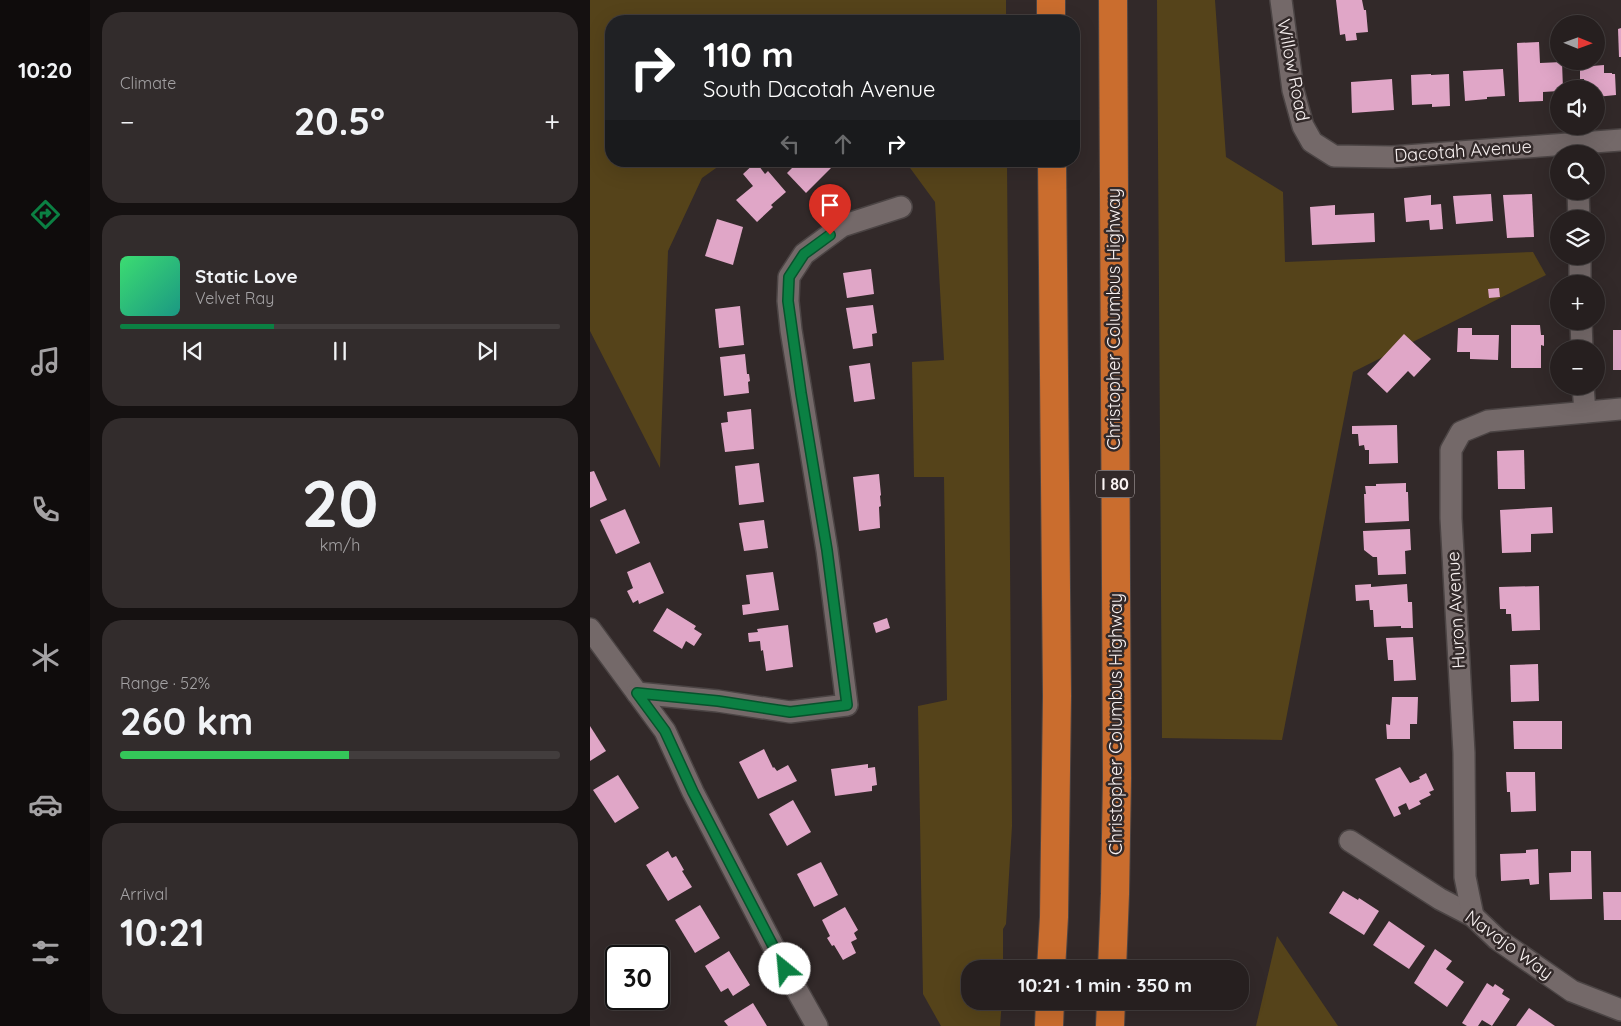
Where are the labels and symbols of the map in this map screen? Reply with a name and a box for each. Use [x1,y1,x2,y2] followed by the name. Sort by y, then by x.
[1550,15,1605,70] north arrow
[1272,17,1315,123] street label: Willow Road
[1393,134,1532,167] street label: Dacotah Avenue
[809,184,851,235] pin
[1102,188,1125,450] street label: Christopher Columbus Highway
[1096,470,1134,498] road number: I 80
[1441,551,1470,669] street label: Huron Avenue
[1104,593,1127,855] street label: Christopher Columbus Highway
[1461,905,1558,984] street label: Navajo Way
[758,942,810,994] position arrow
[605,945,670,1010] speed limit sign: 30

